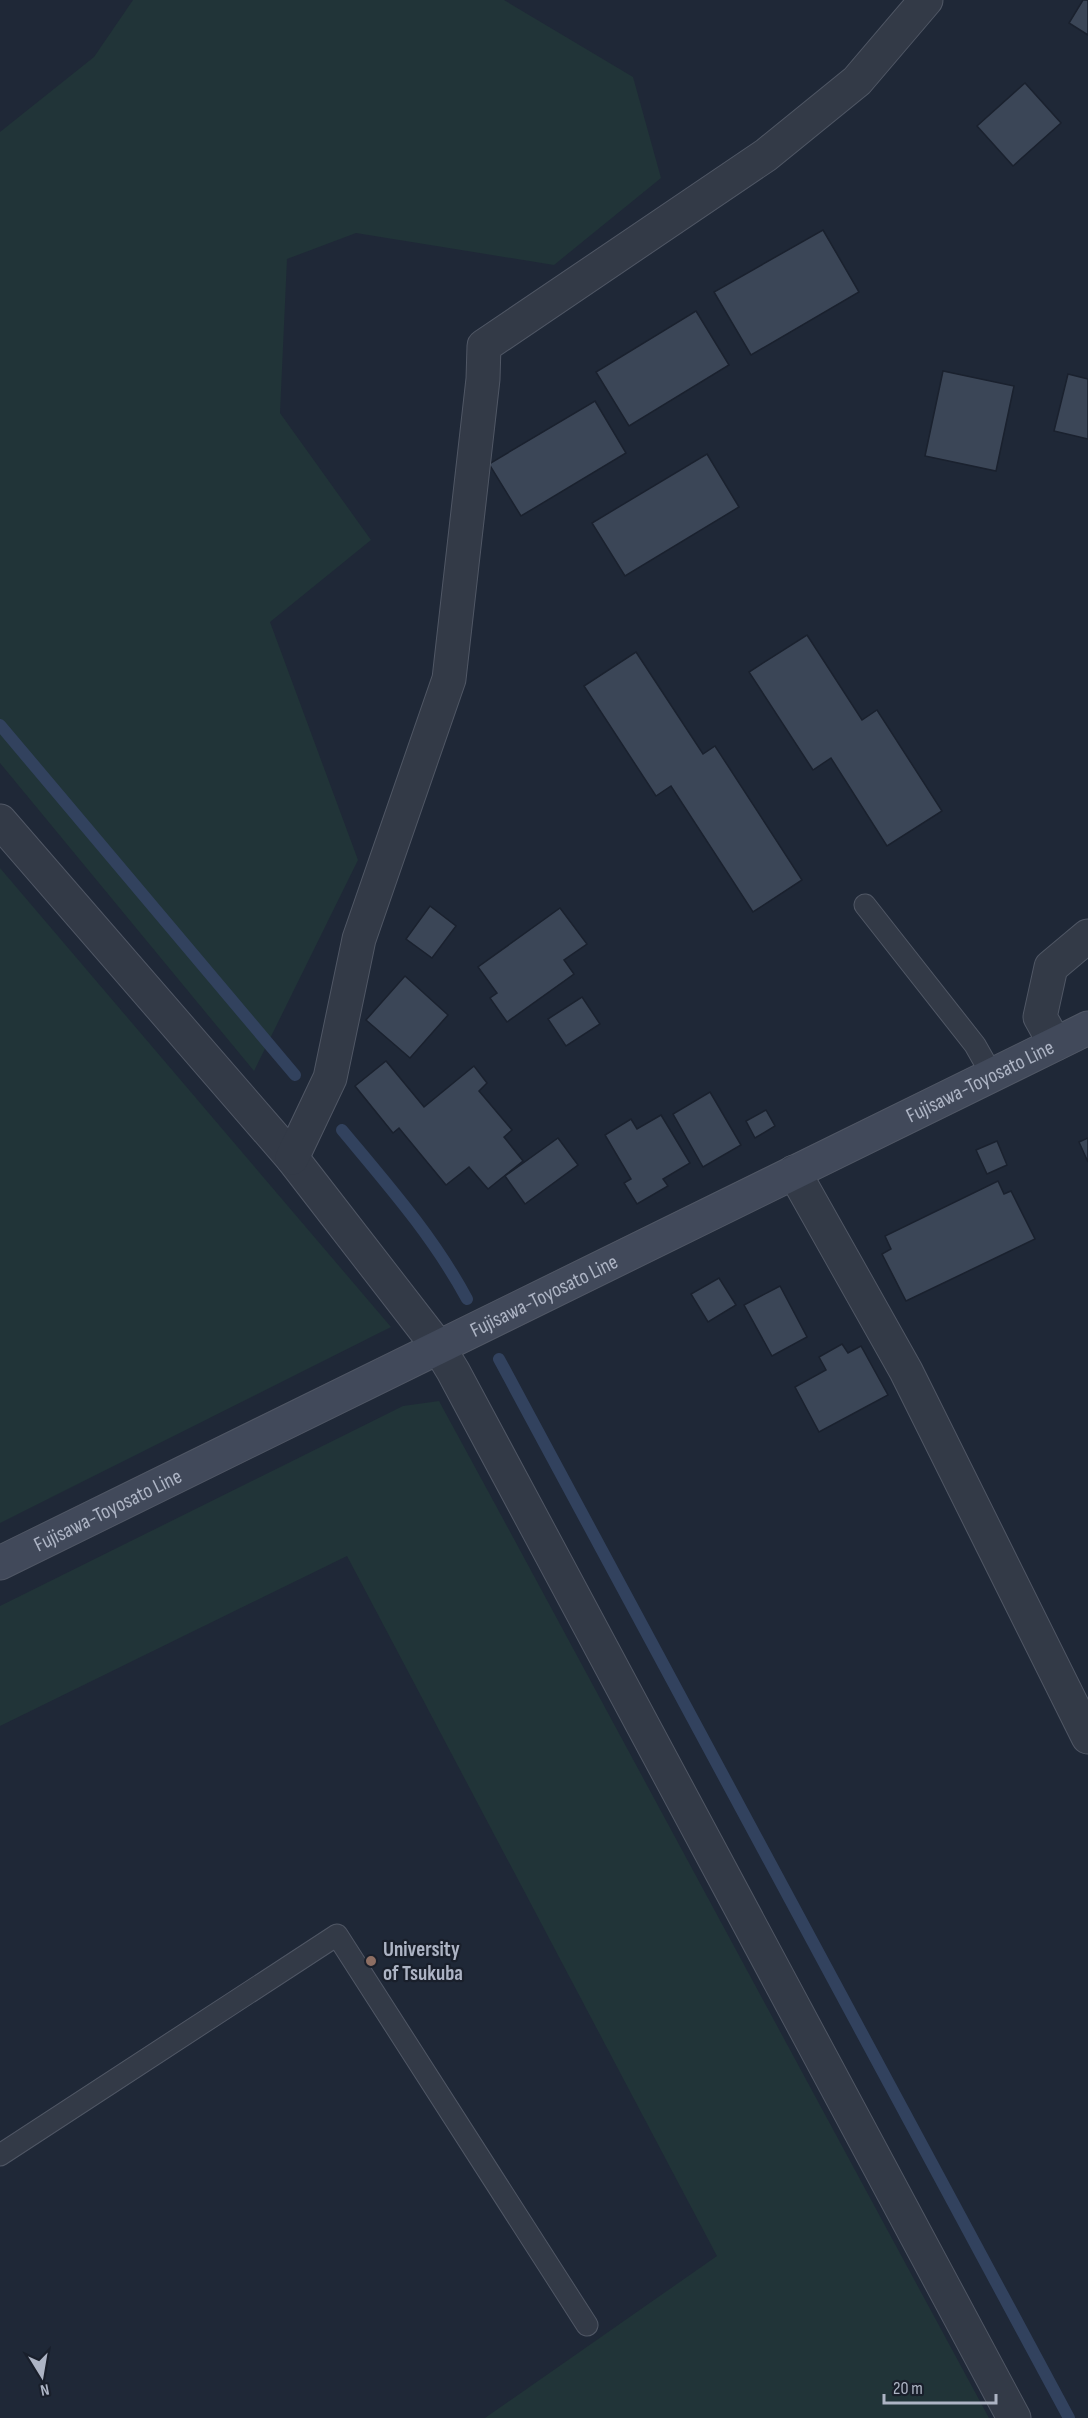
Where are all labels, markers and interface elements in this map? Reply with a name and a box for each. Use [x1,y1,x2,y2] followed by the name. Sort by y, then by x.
[902,1035,1058,1128] street label: Fujisawa-Toyosato Line
[466,1249,622,1343] street label: Fujisawa-Toyosato Line
[30,1464,186,1557] street label: Fujisawa-Toyosato Line
[383,1937,463,1986] place label: University of Tsukuba
[364,1954,378,1968] marker: University of Tsukuba
[12,2346,72,2406] north arrow
[884,2367,996,2405] scale bar
[893,2378,923,2399] text: 20 m
[39,2379,51,2399] text: N

